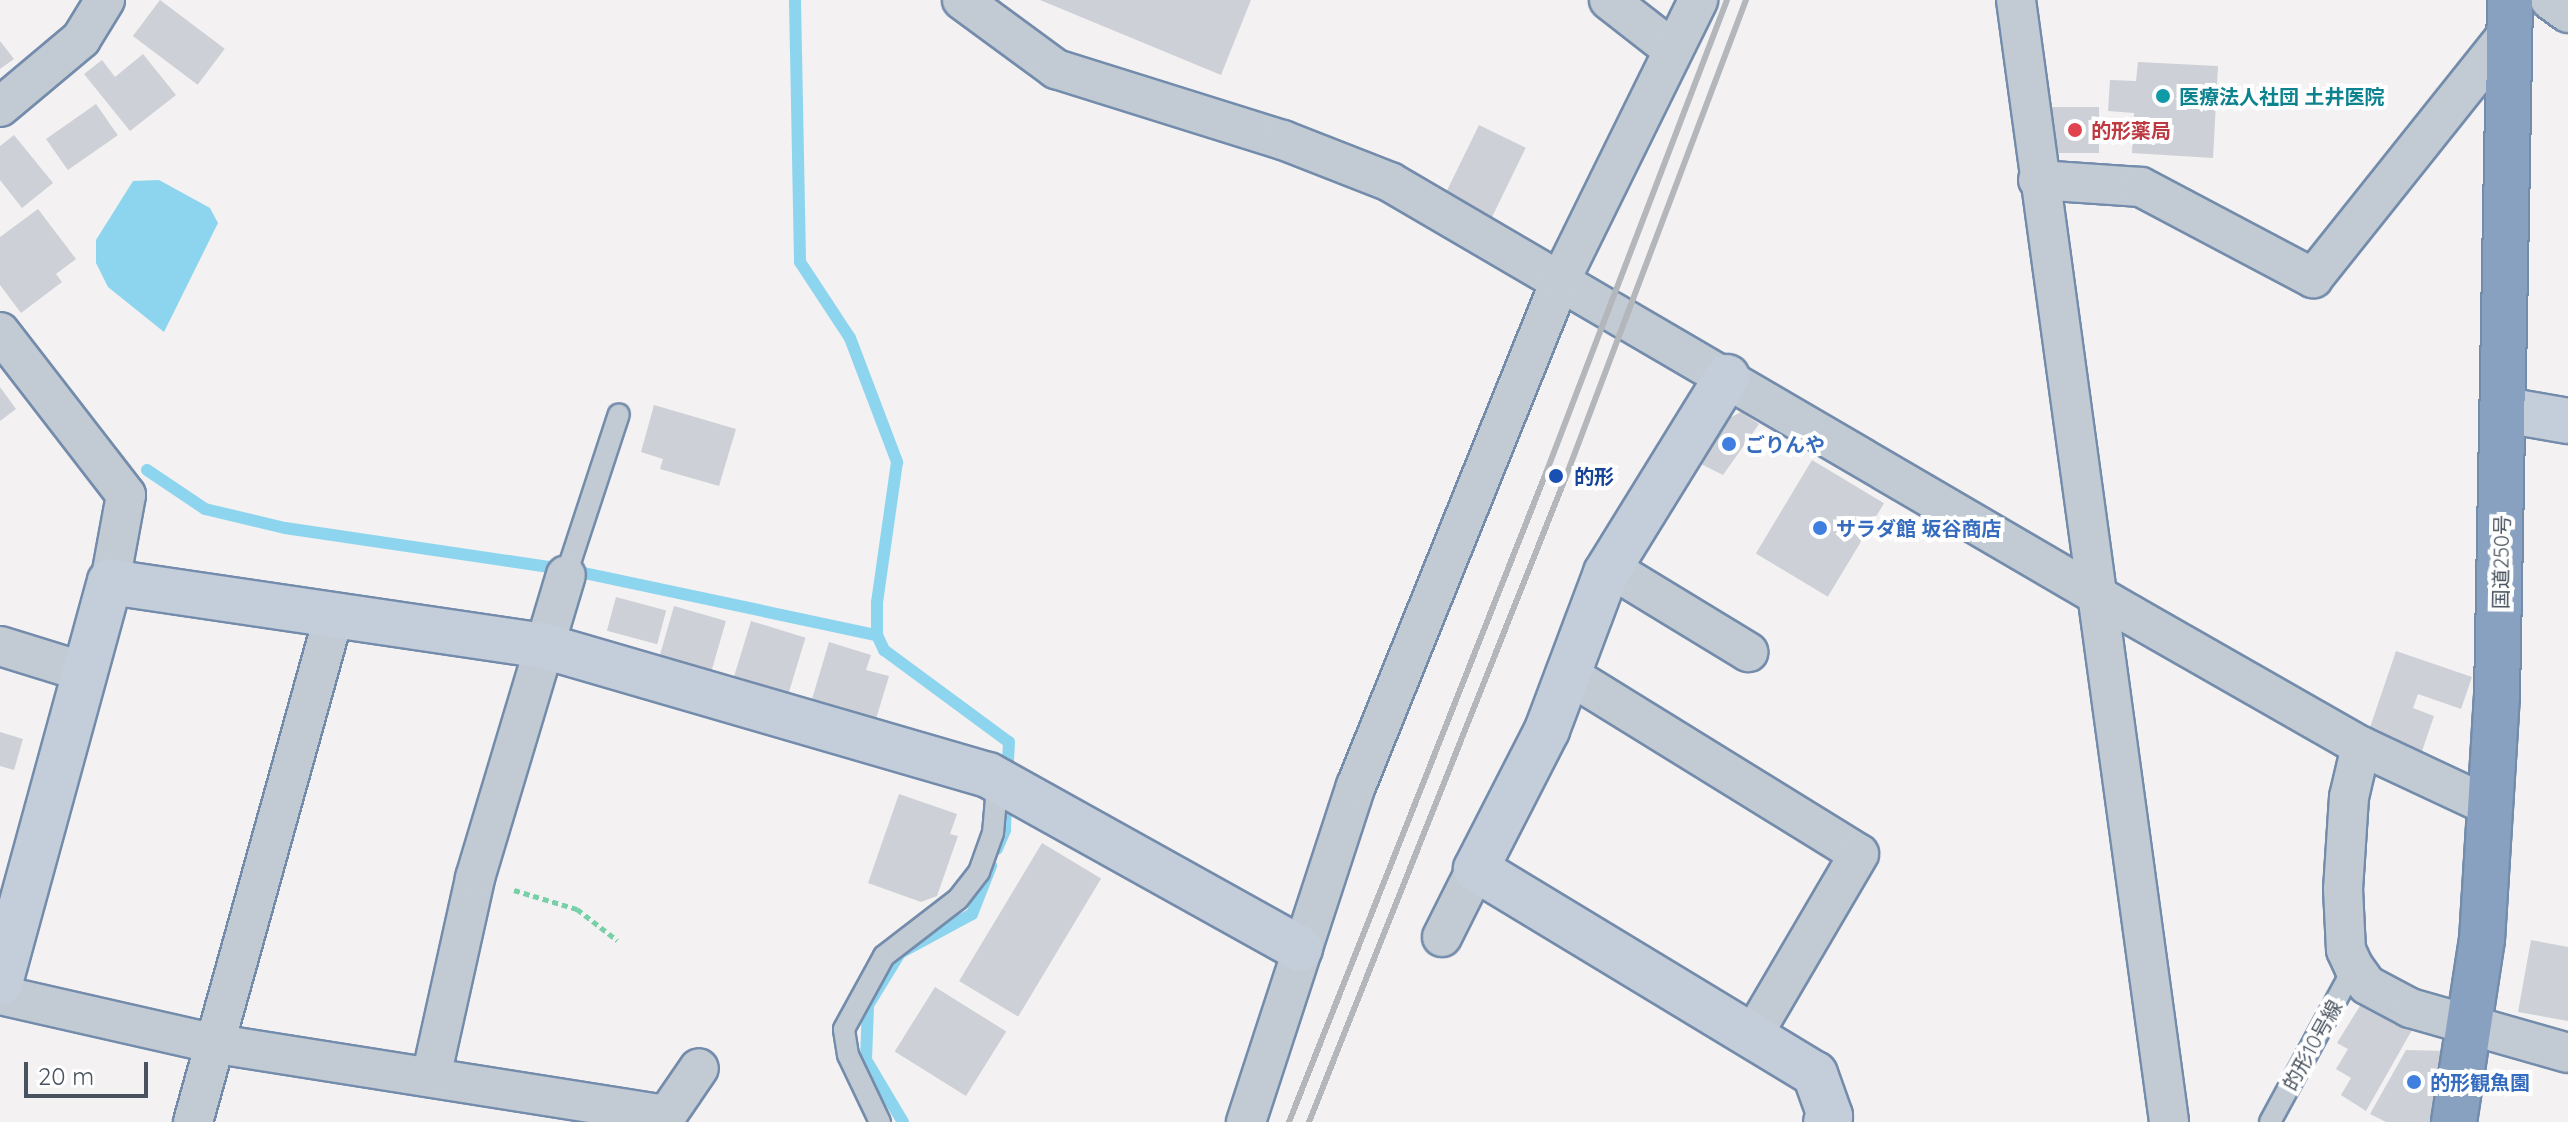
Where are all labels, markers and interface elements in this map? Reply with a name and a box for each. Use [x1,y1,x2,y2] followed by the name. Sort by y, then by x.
[2179,84,2385,108] place label: 医療法人社団 土井医院
[2154,87,2172,105] marker: 医療法人社団 土井医院
[2091,118,2171,142] place label: 的形薬局
[2066,121,2084,139] marker: 的形薬局
[1745,432,1825,456] place label: ごりんや
[1720,435,1738,453] marker: ごりんや
[1574,464,1614,488] place label: 的形
[1545,465,1567,487] marker: 的形
[2488,515,2514,609] street label: 国道250号
[1836,516,2002,540] place label: サラダ館 坂谷商店
[1811,519,1829,537] marker: サラダ館 坂谷商店
[2277,996,2347,1094] street label: 的形10号線
[28,1046,152,1096] scale bar
[38,1061,94,1091] text: 20 m
[2430,1070,2530,1094] place label: 的形観魚園
[2405,1073,2423,1091] marker: 的形観魚園

